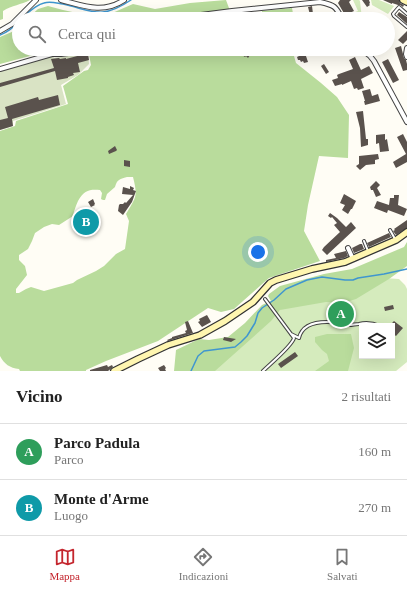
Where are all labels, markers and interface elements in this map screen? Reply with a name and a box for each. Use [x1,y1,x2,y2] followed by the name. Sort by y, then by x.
[12,12,395,56] search box
[26,23,48,45] icon: search
[58,26,116,42] text: Cerca qui
[73,207,99,237] pin: B
[248,242,268,262] your location
[328,299,354,329] pin: A
[359,323,395,359] map controls
[359,323,395,359] button: layers
[16,387,63,406] text: Vicino
[342,389,391,404] text: 2 risultati
[54,435,140,451] text: Parco Padula
[24,444,34,459] text: A
[358,444,391,459] text: 160 m
[54,452,84,467] text: Parco
[54,491,149,507] text: Monte d'Arme
[25,500,33,515] text: B
[358,500,391,515] text: 270 m
[54,508,88,523] text: Luogo
[49,546,80,582] tab: Mappa
[179,546,228,582] tab: Indicazioni
[327,546,358,582] tab: Salvati

